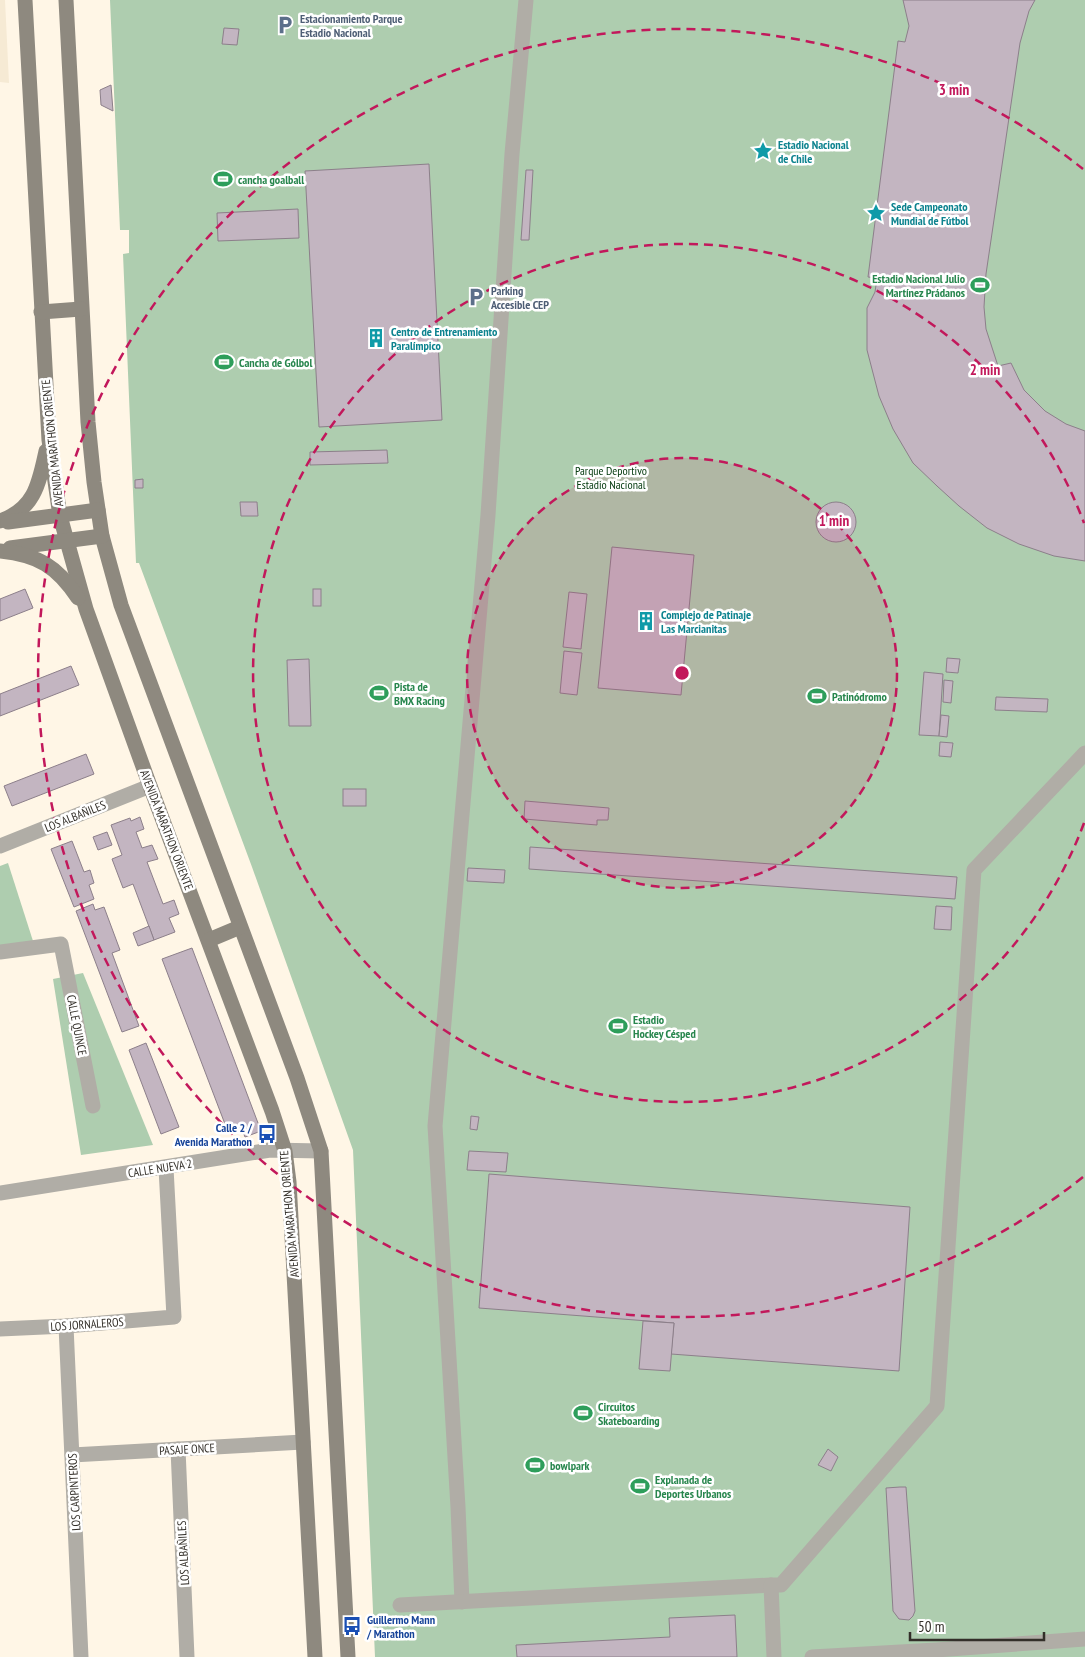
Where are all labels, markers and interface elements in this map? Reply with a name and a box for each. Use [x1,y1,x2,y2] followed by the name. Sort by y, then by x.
[300,11,403,40] place label: Estacionamiento Parque Estadio Nacional
[274,14,296,36] parking icon: Estacionamiento Parque Estadio Nacional
[939,80,969,99] text: 3 min
[778,137,849,166] place label: Estadio Nacional de Chile
[752,140,774,162] place icon: Estadio Nacional de Chile
[212,168,234,190] sports icon: cancha goalball
[238,172,304,187] place label: cancha goalball
[891,199,969,228] place label: Sede Campeonato Mundial de Fútbol
[865,202,887,224] place icon: Sede Campeonato Mundial de Fútbol
[872,271,966,300] place label: Estadio Nacional Julio Martínez Prádanos
[969,274,991,296] sports icon: Estadio Nacional Julio Martínez Prádanos
[490,283,549,312] place label: Parking Accesible CEP
[465,286,487,308] parking icon: Parking Accesible CEP
[391,324,498,353] place label: Centro de Entrenamiento Paralímpico
[365,327,387,349] building icon: Centro de Entrenamiento Paralímpico
[213,351,235,373] sports icon: Cancha de Gólbol
[239,355,312,370] place label: Cancha de Gólbol
[970,360,1000,379] text: 2 min
[38,379,66,507] street label: AVENIDA MARATHON ORIENTE
[575,463,647,492] park label: Parque Deportivo Estadio Nacional
[819,511,849,530] text: 1 min
[661,607,751,636] place label: Complejo de Patinaje Las Marcianitas
[635,610,657,632] building icon: Complejo de Patinaje Las Marcianitas
[673,664,691,682] centre of rings
[394,679,445,708] place label: Pista de BMX Racing
[368,682,390,704] sports icon: Pista de BMX Racing
[806,685,828,707] sports icon: Patinódromo
[832,689,887,704] place label: Patinódromo
[137,768,197,892] street label: AVENIDA MARATHON ORIENTE
[42,797,108,835] street label: LOS ALBAÑILES
[64,993,90,1057] street label: CALLE QUINCE
[633,1012,696,1041] place label: Estadio Hockey Césped
[607,1015,629,1037] sports icon: Estadio Hockey Césped
[174,1120,253,1149] place label: Calle 2 / Avenida Marathon
[256,1123,278,1145] bus stop icon: Calle 2 / Avenida Marathon
[276,1150,302,1278] street label: AVENIDA MARATHON ORIENTE
[127,1156,193,1180] street label: CALLE NUEVA 2
[50,1314,124,1334] street label: LOS JORNALEROS
[598,1399,660,1428] place label: Circuitos Skateboarding
[572,1402,594,1424] sports icon: Circuitos Skateboarding
[159,1440,215,1458] street label: PASAJE ONCE
[64,1453,84,1531] street label: LOS CARPINTEROS
[524,1454,546,1476] sports icon: bowlpark
[550,1458,589,1473] place label: bowlpark
[655,1472,731,1501] place label: Explanada de Deportes Urbanos
[629,1475,651,1497] sports icon: Explanada de Deportes Urbanos
[174,1520,192,1586] street label: LOS ALBAÑILES
[910,1610,1044,1642] scale bar
[366,1612,435,1641] place label: Guillermo Mann / Marathon
[341,1615,363,1637] bus stop icon: Guillermo Mann / Marathon
[918,1617,944,1636] text: 50 m

